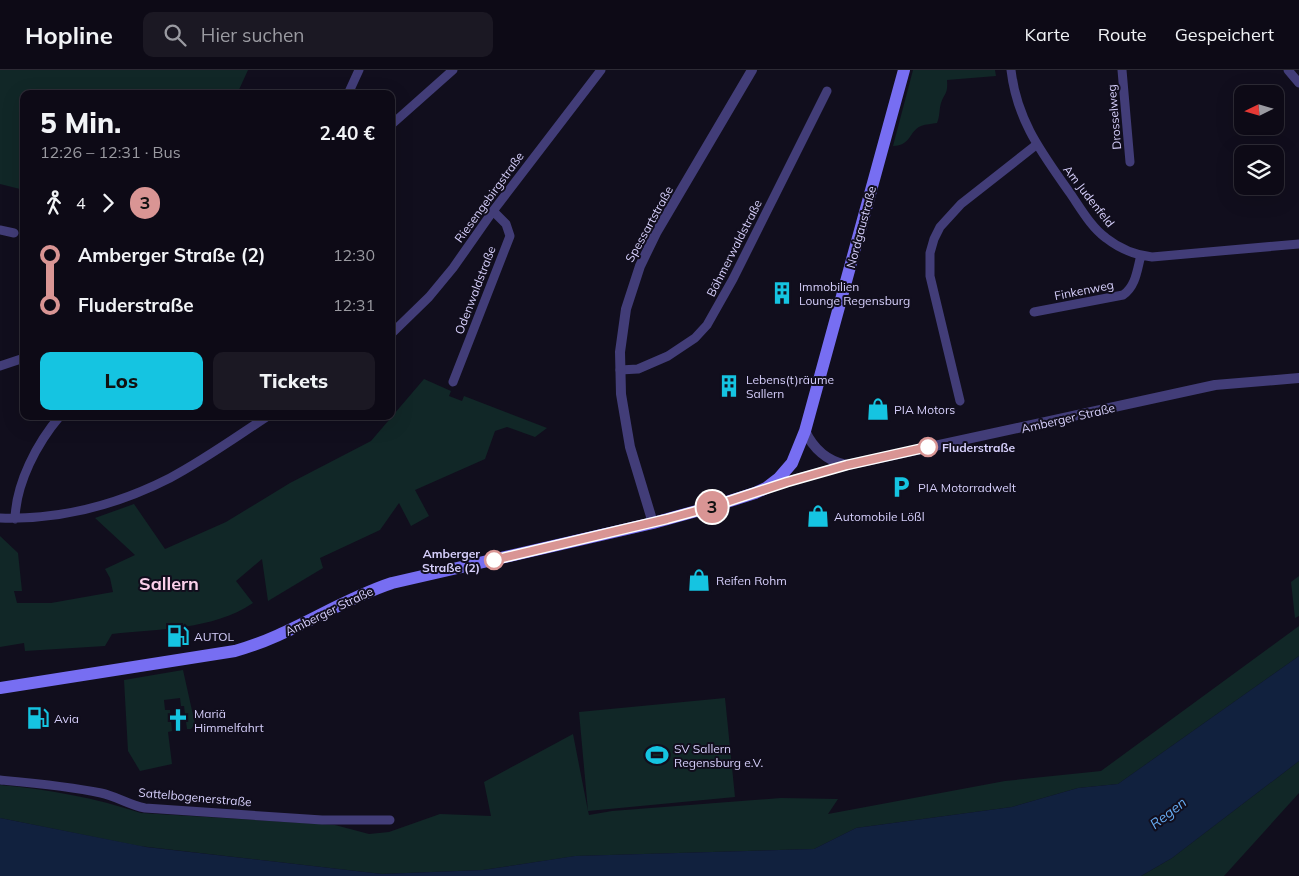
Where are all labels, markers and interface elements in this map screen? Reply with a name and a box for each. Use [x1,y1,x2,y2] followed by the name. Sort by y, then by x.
[143,12,493,57] search box
[25,20,113,50] text: Hopline
[161,21,189,49] icon: search
[201,23,305,47] text: Hier suchen
[1025,23,1070,46] text: Karte
[1098,23,1147,46] text: Route
[1175,23,1274,46] text: Gespeichert
[1104,84,1124,150] street label: Drosselweg
[1234,85,1284,135] north arrow
[1234,85,1284,195] map controls
[40,105,121,140] text: 5 Min.
[319,121,375,145] text: 2.40 €
[40,142,181,162] text: 12:26 – 12:31 · Bus
[1234,145,1284,195] button: layers
[451,149,527,245] street label: Riesengebirgstraße
[1060,162,1118,230] street label: Am Judenfeld
[622,183,676,265] street label: Spessartstraße
[843,184,879,270] street label: Nordgaustraße
[40,189,68,217] icon: walk
[94,189,122,217] icon: forward
[140,191,150,214] text: 3
[76,193,86,213] text: 4
[703,197,765,299] street label: Böhmerwaldstraße
[78,243,266,267] text: Amberger Straße (2)
[451,244,499,336] street label: Odenwaldstraße
[333,245,375,265] text: 12:30
[1053,277,1115,303] street label: Finkenweg
[799,279,910,308] place label: Immobilien Lounge Regensburg
[769,280,795,306] building icon: Immobilien Lounge Regensburg
[78,293,194,317] text: Fluderstraße
[333,295,375,315] text: 12:31
[40,352,203,410] button: Los
[213,352,375,410] button: Tickets
[746,372,834,401] place label: Lebens(t)räume Sallern
[716,373,742,399] building icon: Lebens(t)räume Sallern
[865,396,891,422] shop icon: PIA Motors
[1020,400,1116,436] street label: Amberger Straße
[894,402,955,417] place label: PIA Motors
[918,437,938,457] marker: Fluderstraße
[942,440,1016,455] place label: Fluderstraße
[888,474,914,500] parking icon: PIA Motorradwelt
[918,480,1016,495] place label: PIA Motorradwelt
[696,491,728,523] line badge: 3
[707,495,717,518] text: 3
[805,503,831,529] shop icon: Automobile Lößl
[834,509,925,524] place label: Automobile Lößl
[422,546,480,575] place label: Amberger Straße (2)
[484,550,504,570] marker: Amberger Straße (2)
[686,567,712,593] shop icon: Reifen Rohm
[139,572,199,595] district label: Sallern
[716,573,787,588] place label: Reifen Rohm
[283,583,375,639] street label: Amberger Straße
[165,623,191,649] fuel station icon: AUTOL
[194,629,235,644] place label: AUTOL
[25,705,51,731] fuel station icon: Avia
[194,706,264,735] place label: Mariä Himmelfahrt
[165,707,191,733] church icon: Mariä Himmelfahrt
[54,711,79,726] place label: Avia
[674,741,763,770] place label: SV Sallern Regensburg e.V.
[644,742,670,768] sports icon: SV Sallern Regensburg e.V.
[138,785,252,809] street label: Sattelbogenerstraße
[1146,793,1190,833] water label: Regen

